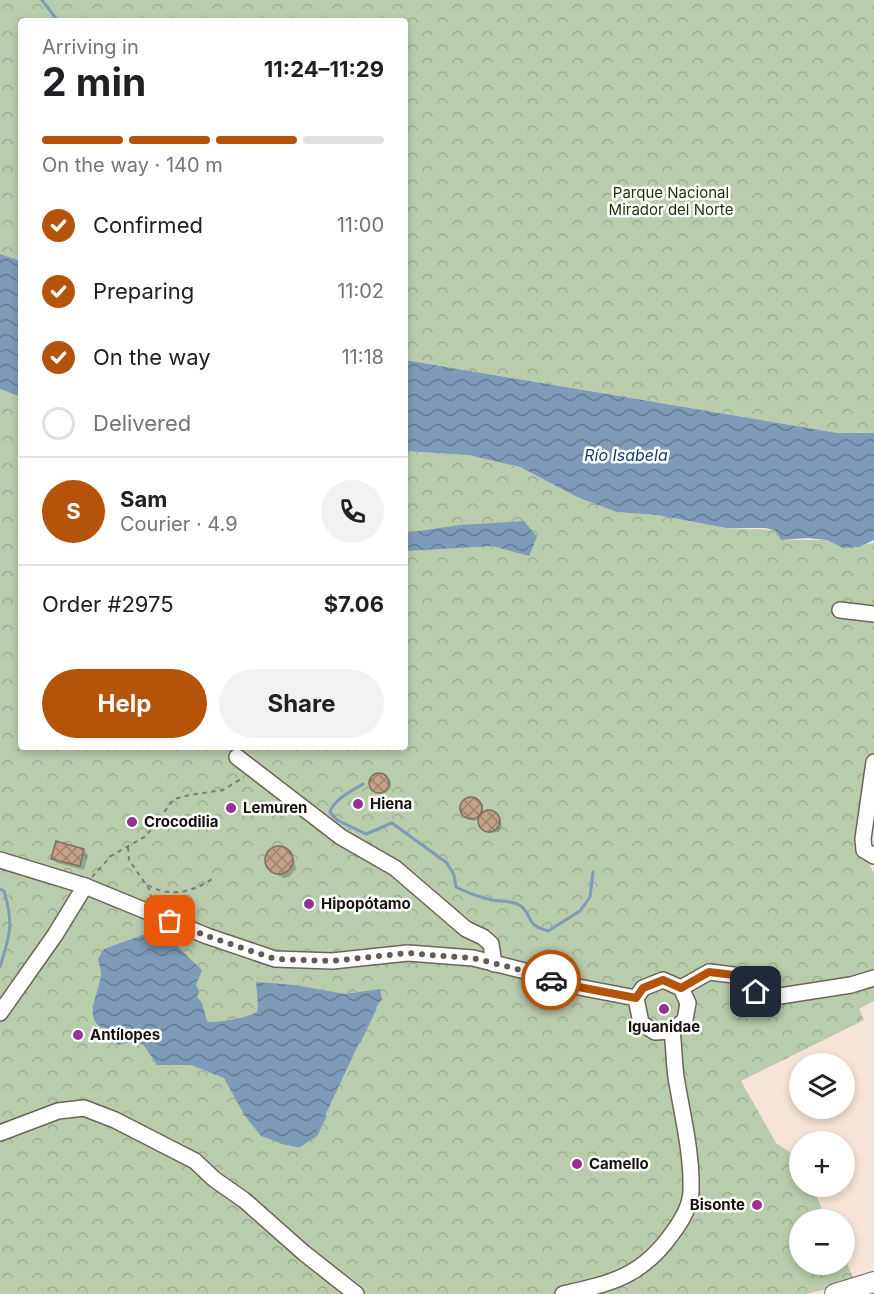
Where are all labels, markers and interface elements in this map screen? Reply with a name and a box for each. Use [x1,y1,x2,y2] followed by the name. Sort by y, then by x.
[42,35,139,59] text: Arriving in
[264,56,384,82] text: 11:24–11:29
[42,58,146,105] text: 2 min
[42,153,223,177] text: On the way · 140 m
[609,183,733,219] park label: Parque Nacional Mirador del Norte
[42,209,75,242] icon: check
[93,212,203,238] text: Confirmed
[337,213,384,237] text: 11:00
[42,275,75,308] icon: check
[93,278,194,304] text: Preparing
[337,279,384,303] text: 11:02
[42,341,75,374] icon: check
[93,344,211,370] text: On the way
[341,345,384,369] text: 11:18
[93,410,191,436] text: Delivered
[584,445,668,465] water label: Río Isabela
[321,480,384,543] button: phone
[120,486,167,512] text: Sam
[66,498,81,524] text: S
[120,512,238,536] text: Courier · 4.9
[42,591,174,617] text: Order #2975
[324,591,384,617] text: $7.06
[42,669,207,738] button: Help
[219,669,384,738] button: Share
[370,794,412,813] place label: Hiena
[351,797,365,811] marker: Hiena
[243,798,307,817] place label: Lemuren
[224,801,238,815] marker: Lemuren
[144,812,218,831] place label: Crocodilia
[125,815,139,829] marker: Crocodilia
[321,894,411,913] place label: Hipopótamo
[144,895,195,946] pin
[302,897,316,911] marker: Hipopótamo
[153,904,186,937] icon: bag
[521,950,581,1010] courier
[535,964,568,997] icon: car
[730,966,781,1017] pin
[739,975,772,1008] icon: home
[657,1002,671,1016] marker: Iguanidae
[628,1017,700,1036] place label: Iguanidae
[90,1025,160,1044] place label: Antílopes
[71,1028,85,1042] marker: Antílopes
[789,1053,855,1275] map controls
[789,1053,855,1119] button: layers
[789,1131,855,1197] button: +
[589,1154,649,1173] place label: Camello
[570,1157,584,1171] marker: Camello
[690,1195,745,1214] place label: Bisonte
[750,1198,764,1212] marker: Bisonte
[789,1209,855,1275] button: −

